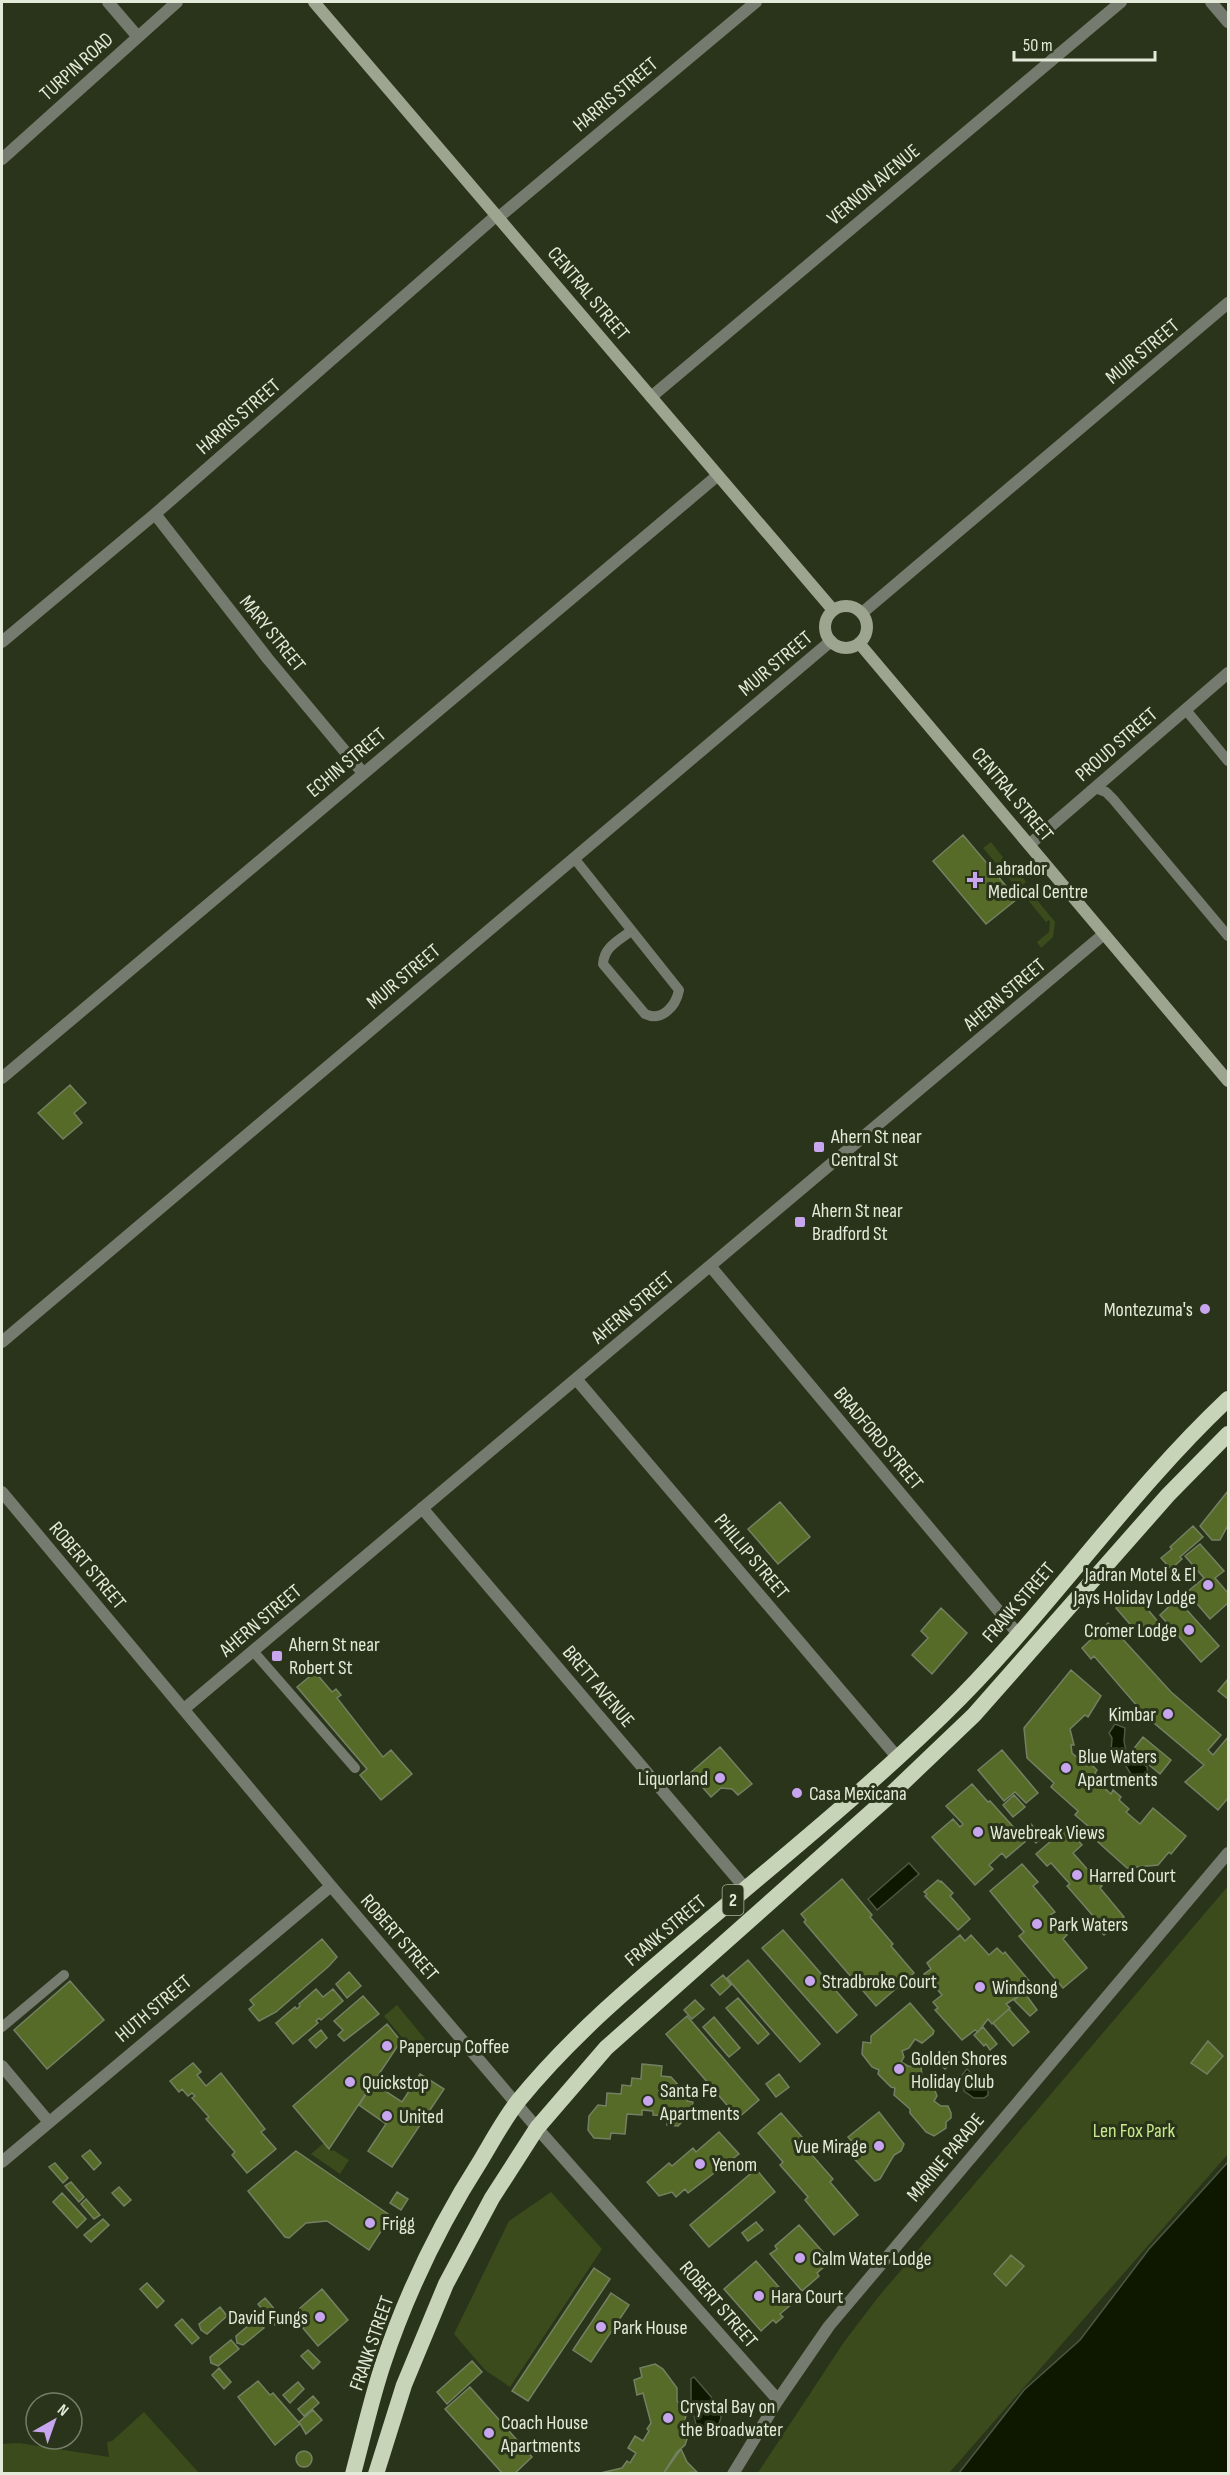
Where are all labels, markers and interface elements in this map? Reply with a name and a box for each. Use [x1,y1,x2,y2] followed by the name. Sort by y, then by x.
[1014,24,1155,62] scale bar
[35,28,118,106] street label: TURPIN ROAD
[1023,35,1053,56] text: 50 m
[568,52,663,137] street label: HARRIS STREET
[822,139,925,230] street label: VERNON AVENUE
[542,242,634,345] street label: CENTRAL STREET
[1101,314,1184,389] street label: MUIR STREET
[192,374,286,460] street label: HARRIS STREET
[234,591,310,677] street label: MARY STREET
[734,626,817,701] street label: MUIR STREET
[1071,703,1163,787] street label: PROUD STREET
[302,723,391,803] street label: ECHIN STREET
[966,743,1058,846] street label: CENTRAL STREET
[988,857,1088,904] place label: Labrador Medical Centre
[966,871,984,889] marker: Labrador Medical Centre
[362,939,445,1014] street label: MUIR STREET
[958,953,1051,1037] street label: AHERN STREET
[830,1125,922,1172] place label: Ahern St near Central St
[812,1140,826,1154] marker: Ahern St near Central St
[811,1199,903,1246] place label: Ahern St near Bradford St
[793,1215,807,1229] marker: Ahern St near Bradford St
[586,1266,679,1350] street label: AHERN STREET
[1104,1298,1193,1322] place label: Montezuma's
[1198,1302,1212,1316] marker: Montezuma's
[828,1382,928,1495] street label: BRADFORD STREET
[709,1509,794,1604] street label: PHILLIP STREET
[44,1517,131,1614] street label: ROBERT STREET
[977,1558,1060,1648] street label: FRANK STREET
[1072,1563,1196,1610] place label: Jadran Motel & El Jays Holiday Lodge
[1201,1578,1215,1592] marker: Jadran Motel & El Jays Holiday Lodge
[214,1579,307,1663] street label: AHERN STREET
[1084,1619,1177,1643] place label: Cromer Lodge
[1182,1623,1196,1637] marker: Cromer Lodge
[288,1633,380,1680] place label: Ahern St near Robert St
[557,1641,639,1732] street label: BRETT AVENUE
[270,1649,284,1663] marker: Ahern St near Robert St
[1109,1703,1156,1727] place label: Kimbar
[1161,1707,1175,1721] marker: Kimbar
[1077,1745,1158,1792] place label: Blue Waters Apartments
[1059,1761,1073,1775] marker: Blue Waters Apartments
[638,1767,708,1791] place label: Liquorland
[713,1771,727,1785] marker: Liquorland
[809,1782,907,1806] place label: Casa Mexicana
[790,1786,804,1800] marker: Casa Mexicana
[990,1821,1105,1845] place label: Wavebreak Views
[971,1825,985,1839] marker: Wavebreak Views
[1089,1864,1176,1888] place label: Harred Court
[1070,1868,1084,1882] marker: Harred Court
[722,1885,744,1915] road number: 2
[355,1890,443,1986] street label: ROBERT STREET
[620,1890,711,1972] street label: FRANK STREET
[1049,1913,1128,1937] place label: Park Waters
[1030,1917,1044,1931] marker: Park Waters
[111,1970,197,2047] street label: HUTH STREET
[822,1970,937,1994] place label: Stradbroke Court
[803,1974,817,1988] marker: Stradbroke Court
[992,1976,1058,2000] place label: Windsong
[973,1980,987,1994] marker: Windsong
[399,2035,509,2059] place label: Papercup Coffee
[380,2039,394,2053] marker: Papercup Coffee
[911,2047,1007,2094] place label: Golden Shores Holiday Club
[892,2062,906,2076] marker: Golden Shores Holiday Club
[362,2071,429,2095] place label: Quickstop
[343,2075,357,2089] marker: Quickstop
[659,2079,740,2126] place label: Santa Fe Apartments
[641,2094,655,2108] marker: Santa Fe Apartments
[399,2105,444,2129] place label: United
[380,2109,394,2123] marker: United
[902,2109,990,2207] street label: MARINE PARADE
[1093,2119,1176,2143] park label: Len Fox Park
[794,2135,867,2159] place label: Vue Mirage
[872,2139,886,2153] marker: Vue Mirage
[712,2153,757,2177] place label: Yenom
[693,2157,707,2171] marker: Yenom
[382,2212,415,2236] place label: Frigg
[363,2216,377,2230] marker: Frigg
[812,2247,932,2271] place label: Calm Water Lodge
[793,2251,807,2265] marker: Calm Water Lodge
[674,2257,762,2353] street label: ROBERT STREET
[771,2285,843,2309] place label: Hara Court
[752,2289,766,2303] marker: Hara Court
[345,2293,399,2394] street label: FRANK STREET
[228,2306,308,2330] place label: David Fungs
[313,2310,327,2324] marker: David Fungs
[613,2316,687,2340] place label: Park House
[594,2320,608,2334] marker: Park House
[24,2391,84,2451] north arrow
[680,2395,783,2442] place label: Crystal Bay on the Broadwater
[53,2401,72,2421] text: N
[500,2411,588,2458] place label: Coach House Apartments
[661,2411,675,2425] marker: Crystal Bay on the Broadwater
[482,2426,496,2440] marker: Coach House Apartments

